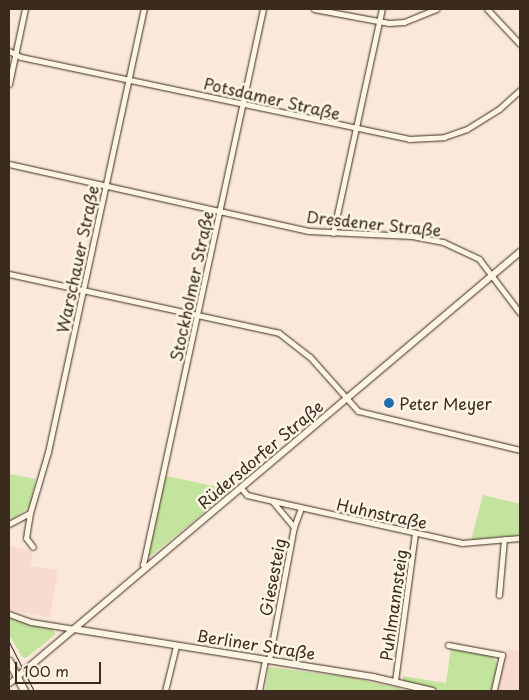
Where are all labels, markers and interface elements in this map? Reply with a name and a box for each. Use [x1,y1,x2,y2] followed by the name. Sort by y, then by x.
[202,73,342,123] street label: Potsdamer Straße
[52,183,102,335] street label: Warschauer Straße
[305,206,443,240] street label: Dresdener Straße
[166,209,216,363] street label: Stockholmer Straße
[399,393,493,413] place label: Peter Meyer
[193,396,327,512] street label: Rüdersdorfer Straße
[383,397,395,409] marker: Peter Meyer
[335,494,429,532] street label: Huhnstraße
[255,536,289,618] street label: Giesesteig
[376,548,410,662] street label: Puhlmannsteig
[195,625,317,663] street label: Berliner Straße
[18,652,104,684] scale bar
[23,659,69,682] text: 100 m

